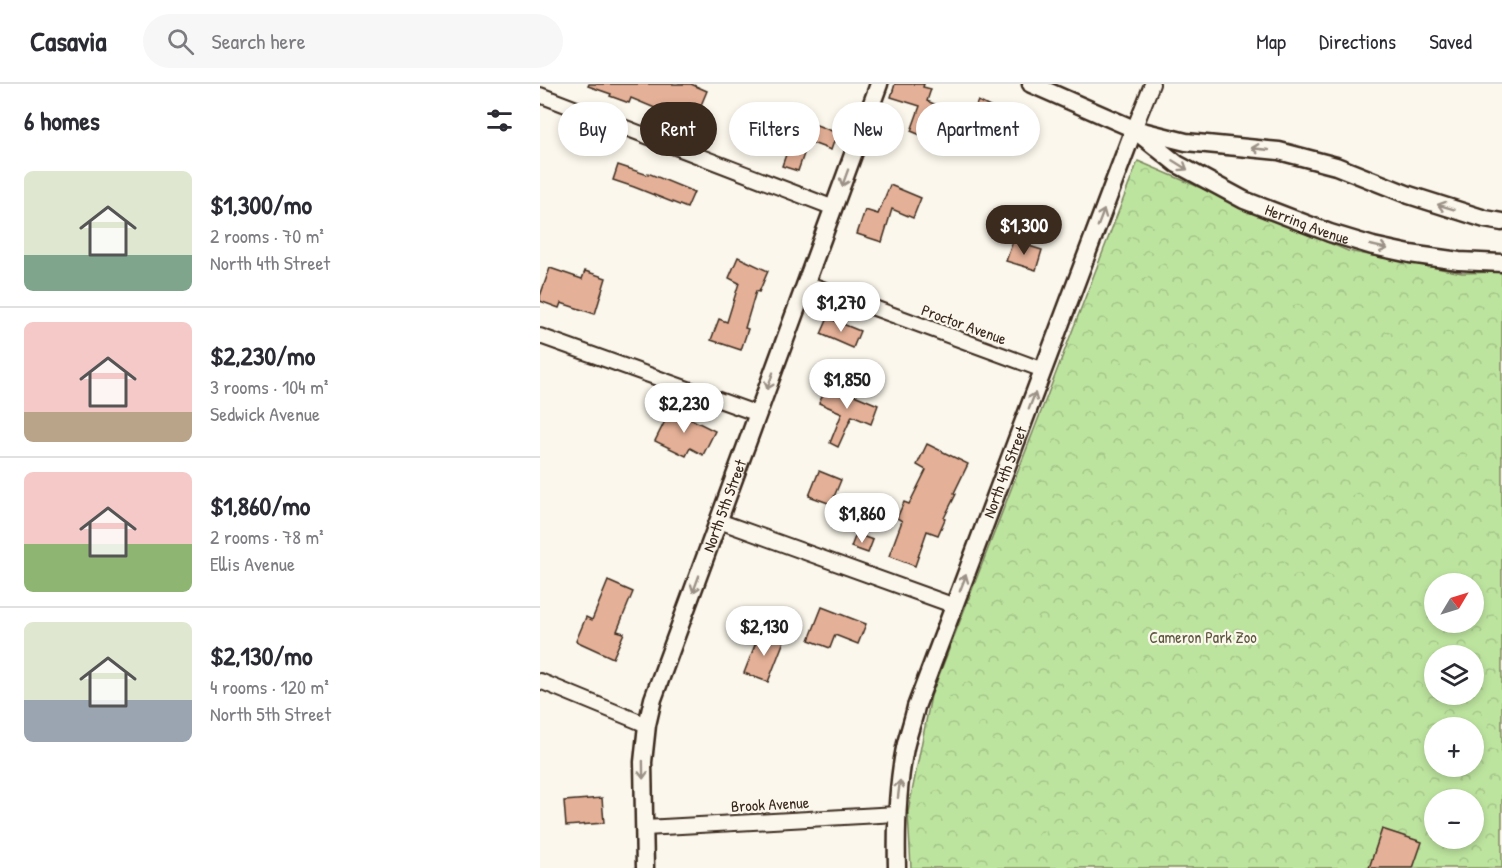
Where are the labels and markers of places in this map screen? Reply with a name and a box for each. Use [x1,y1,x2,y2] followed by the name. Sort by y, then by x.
[975,205,1073,256] pin: $1,300
[792,282,890,333] pin: $1,270
[798,359,896,410] pin: $1,850
[635,383,733,434] pin: $2,230
[813,493,911,544] pin: $1,860
[715,606,813,657] pin: $2,130

